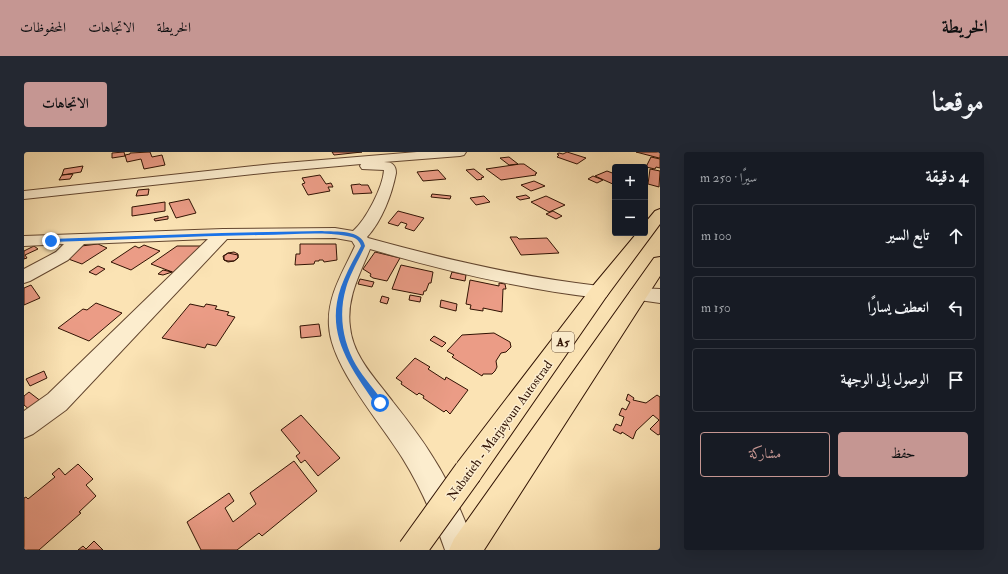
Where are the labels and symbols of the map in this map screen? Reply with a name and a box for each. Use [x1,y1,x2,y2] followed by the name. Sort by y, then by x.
[42,232,60,250] route end
[552,332,574,352] road number: A5
[444,357,557,504] street label: Nabatieh - Marjayoun Autostrad
[371,394,389,412] route start

